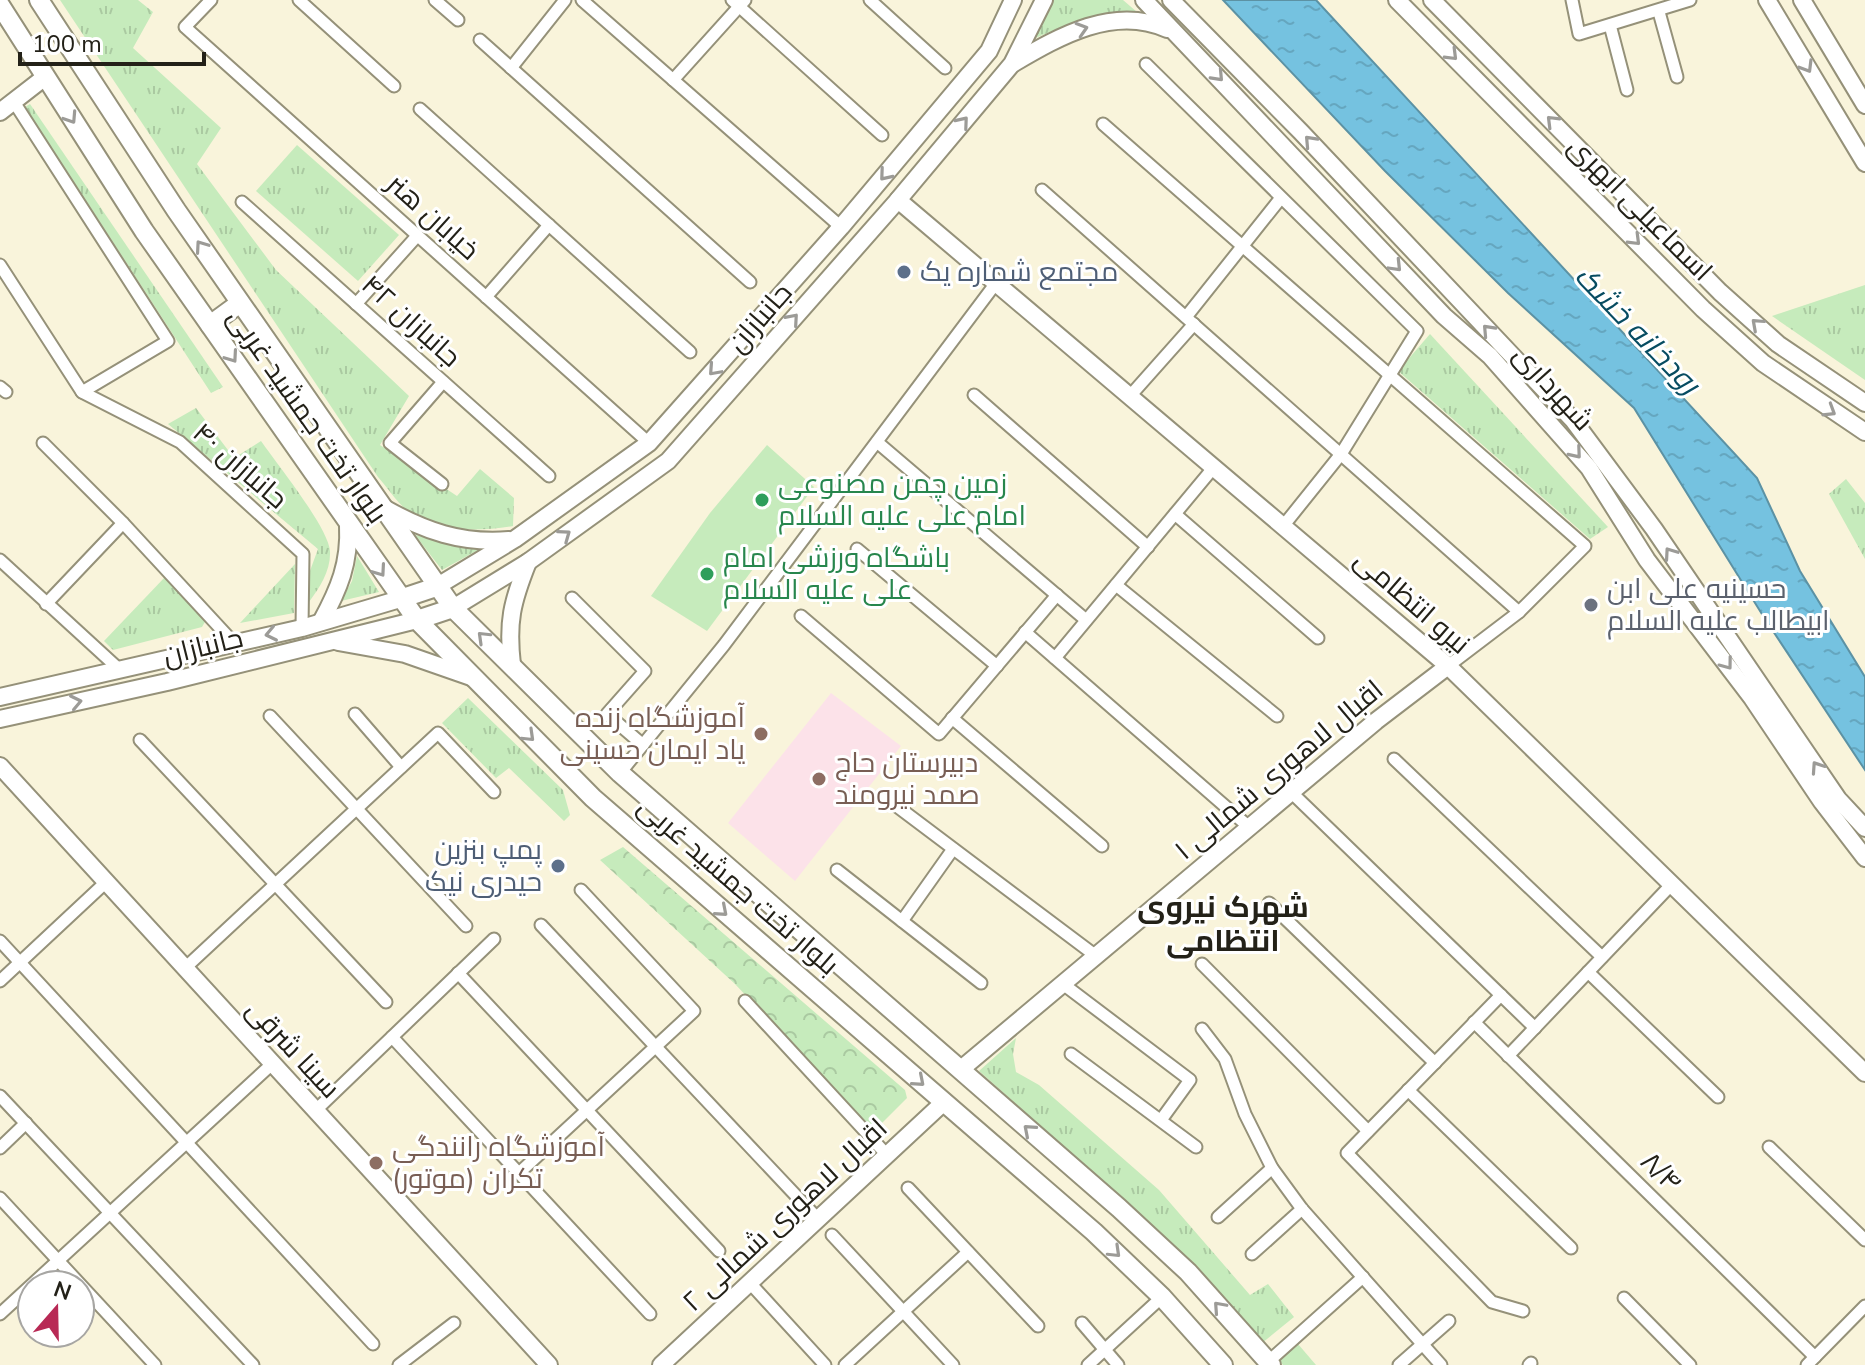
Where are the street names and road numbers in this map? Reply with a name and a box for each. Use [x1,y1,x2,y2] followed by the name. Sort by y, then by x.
[1559,128,1721,290] street label: اسماعیلی ابهری
[377,164,488,269] street label: خیابان هنر
[353,266,469,376] street label: ۴۲ جانبازان
[719,275,801,361] street label: جانبازان
[218,301,396,531] street label: بلوار تخت جمشید غربی
[1504,337,1602,439] street label: شهرداری
[184,414,296,518] street label: ۴۰ جانبازان
[1346,541,1478,663] street label: نیرو انتظامی
[159,619,247,675] street label: جانبازان
[1167,671,1391,869] street label: اقبال لاهوری شمالی ۱
[629,788,847,984] street label: بلوار تخت جمشید غربی
[237,991,349,1107] street label: سینا شرقی
[674,1110,896,1320] street label: اقبال لاهوری شمالی ۲
[1632,1143,1690,1201] street label: ۸/۴

